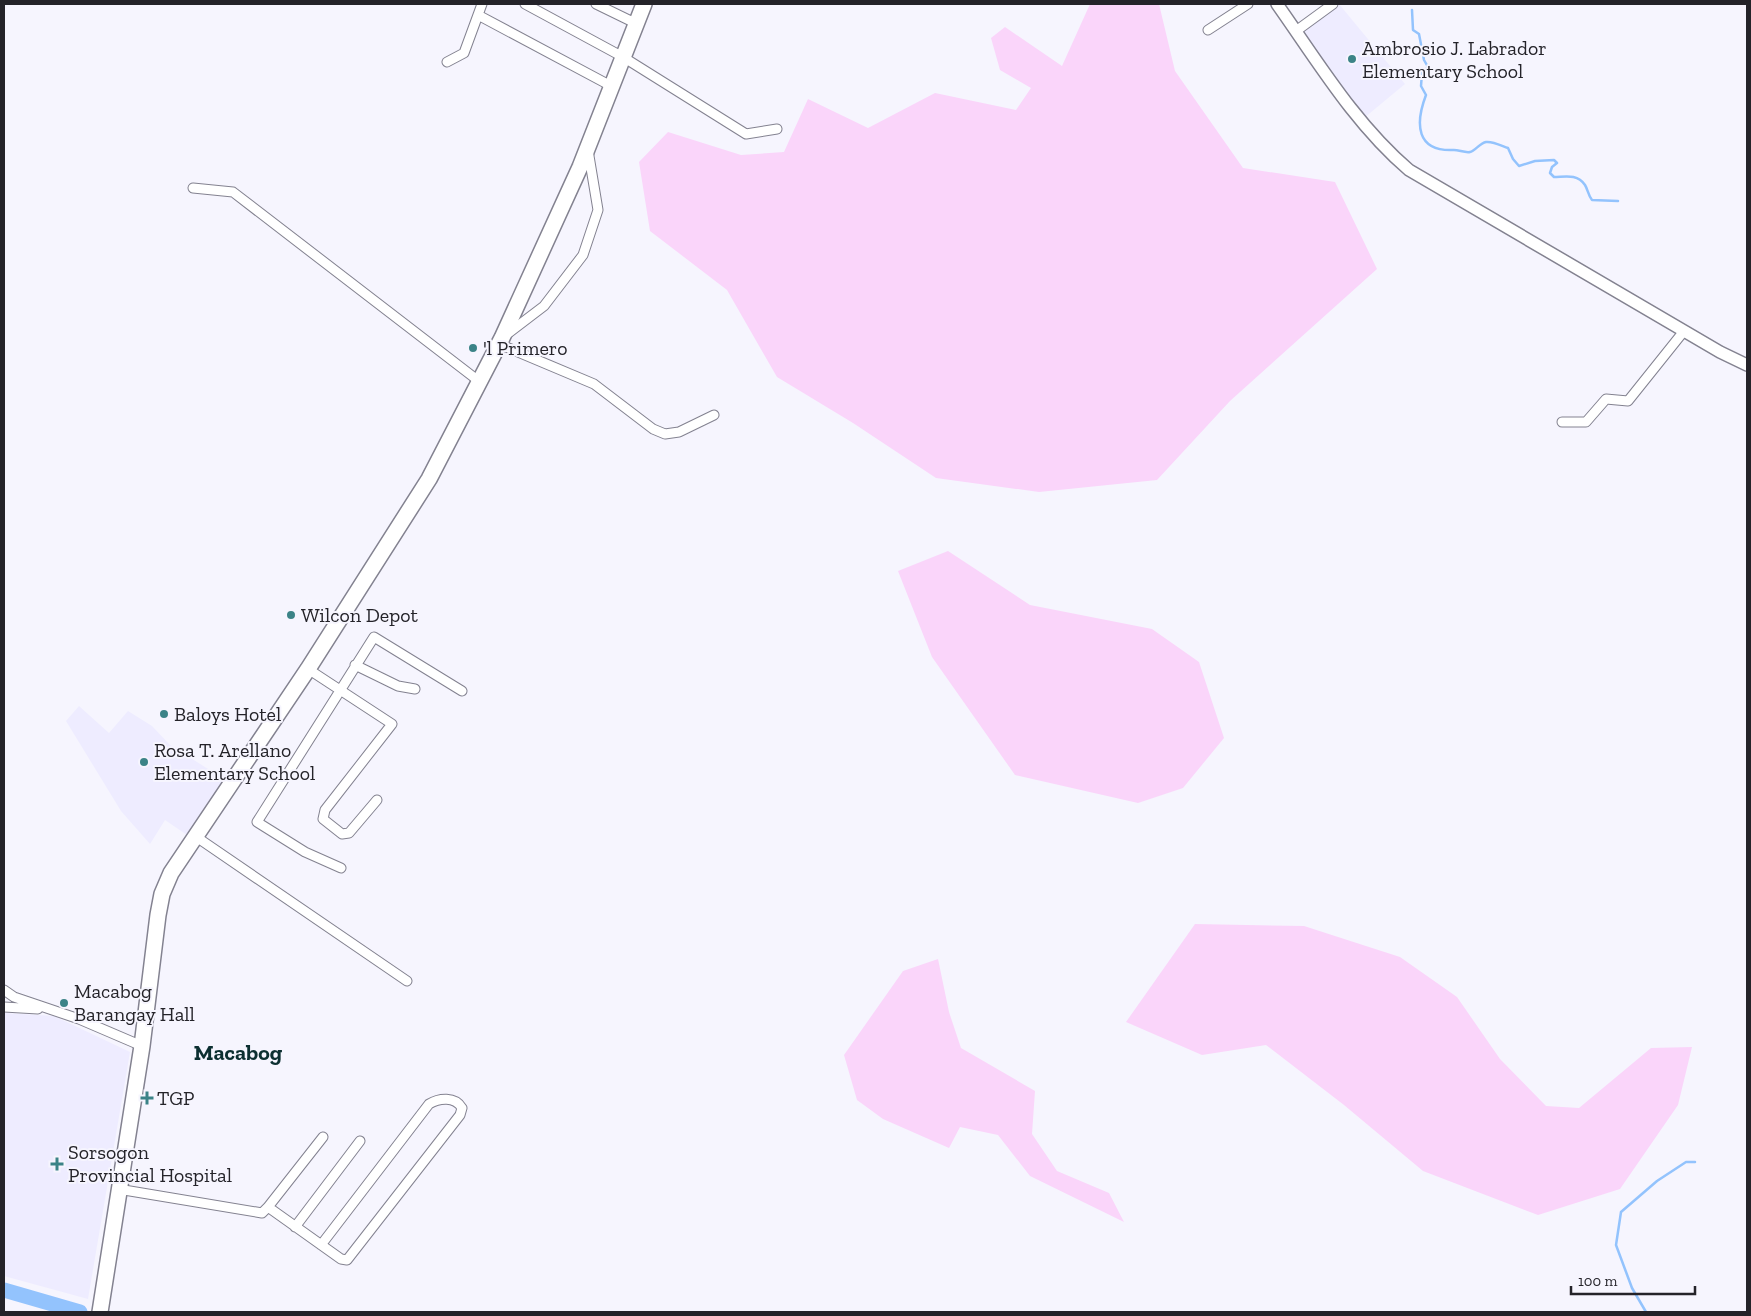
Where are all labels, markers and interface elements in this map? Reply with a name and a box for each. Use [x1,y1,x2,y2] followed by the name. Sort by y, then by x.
[1362,36,1547,83] place label: Ambrosio J. Labrador Elementary School
[1346,53,1358,65] marker: Ambrosio J. Labrador Elementary School
[483,336,567,360] place label: 'l Primero
[467,342,479,354] marker: 'l Primero
[301,603,419,627] place label: Wilcon Depot
[285,609,297,621] marker: Wilcon Depot
[174,702,281,726] place label: Baloys Hotel
[158,708,170,720] marker: Baloys Hotel
[154,738,315,785] place label: Rosa T. Arellano Elementary School
[138,756,150,768] marker: Rosa T. Arellano Elementary School
[74,979,195,1026] place label: Macabog Barangay Hall
[58,997,70,1009] marker: Macabog Barangay Hall
[194,1039,283,1066] district label: Macabog
[157,1086,195,1110] place label: TGP
[141,1092,153,1104] marker: TGP
[68,1140,232,1187] place label: Sorsogon Provincial Hospital
[50,1157,64,1171] marker: Sorsogon Provincial Hospital
[1571,1264,1695,1296] scale bar
[1578,1272,1617,1290] text: 100 m

